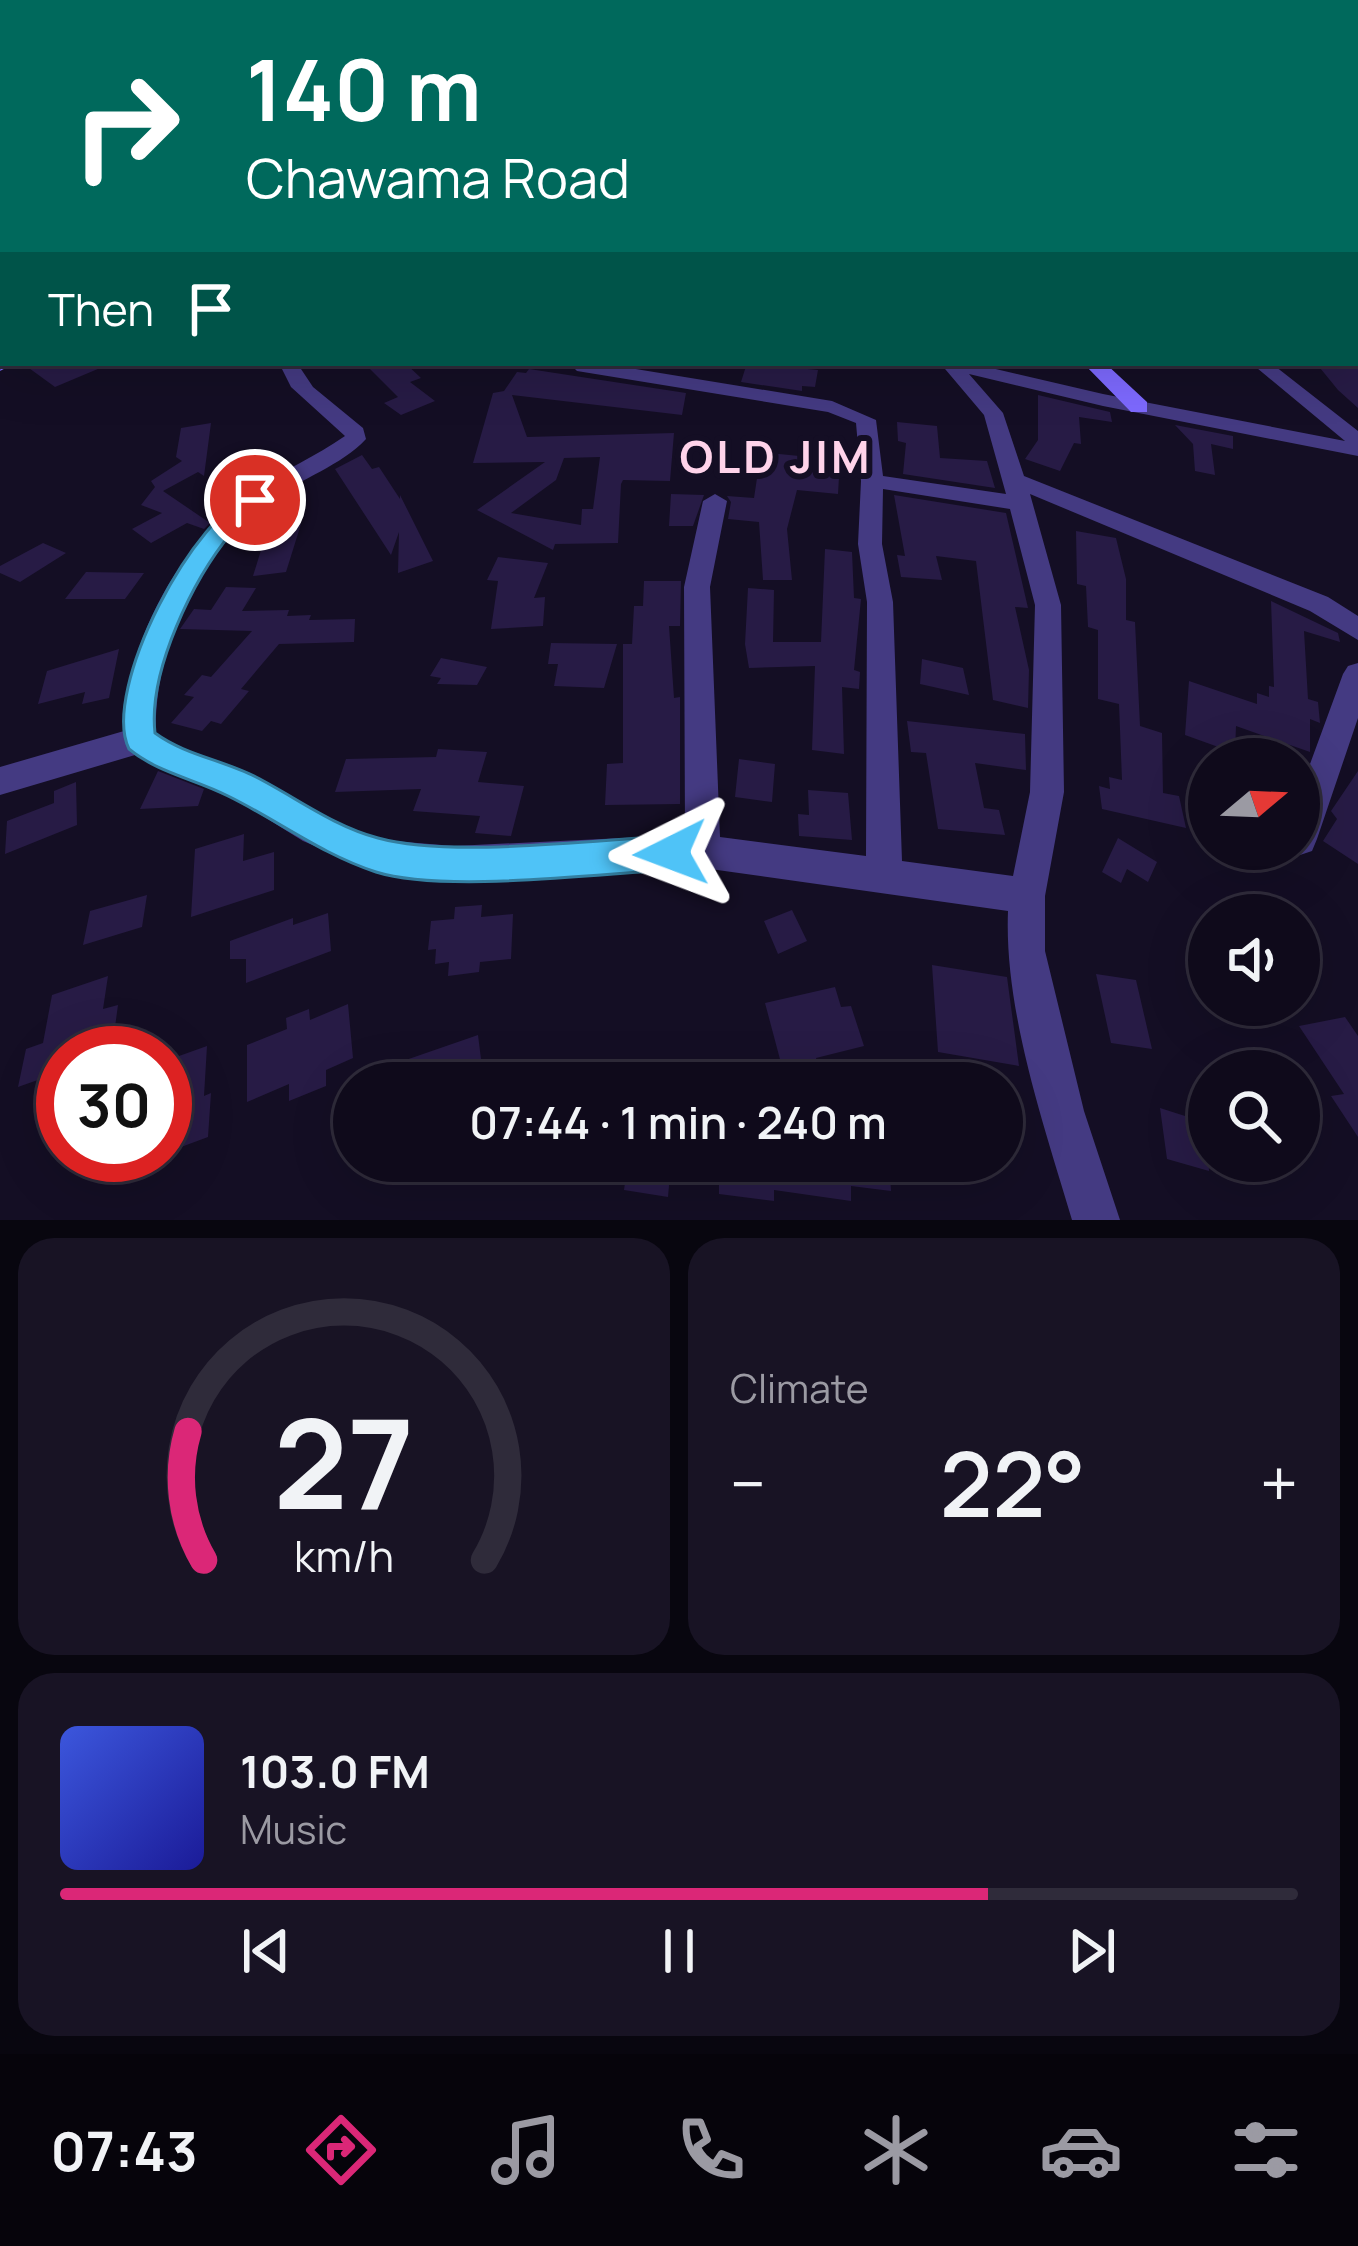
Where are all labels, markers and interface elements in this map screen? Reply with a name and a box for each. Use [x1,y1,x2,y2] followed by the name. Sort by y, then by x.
[246,31,482,146] text: 140 m
[48,48,204,204] icon: right
[246,140,630,214] text: Chawama Road
[178,276,244,342] icon: arrive
[48,278,154,340] text: Then
[680,425,872,487] district label: OLD JIM
[204,449,306,551] pin
[222,467,288,533] icon: arrive
[1188,738,1320,870] north arrow
[1188,738,1320,1182] map controls
[608,790,734,916] position arrow
[1188,894,1320,1026] button: sound
[36,1026,192,1182] speed limit sign: 30
[1188,1050,1320,1182] button: search
[469,1091,887,1153] text: 07:44 · 1 min · 240 m
[730,1361,869,1415] text: Climate
[274,1376,414,1546] text: 27
[940,1421,1086,1544] text: 22°
[730,1438,766,1528] text: −
[1260,1438,1298,1528] text: +
[294,1525,394,1584] text: km/h
[240,1740,430,1802] text: 103.0 FM
[240,1802,347,1856] text: Music
[233,1918,299,1984] icon: previous
[646,1918,712,1984] icon: pause
[1059,1918,1125,1984] icon: next
[299,2108,383,2192] icon: directions
[484,2108,568,2192] icon: music
[669,2108,753,2192] icon: phone
[854,2108,938,2192] icon: climate
[1039,2108,1123,2192] icon: car
[1224,2108,1308,2192] icon: filters
[50,2113,198,2187] text: 07:43

